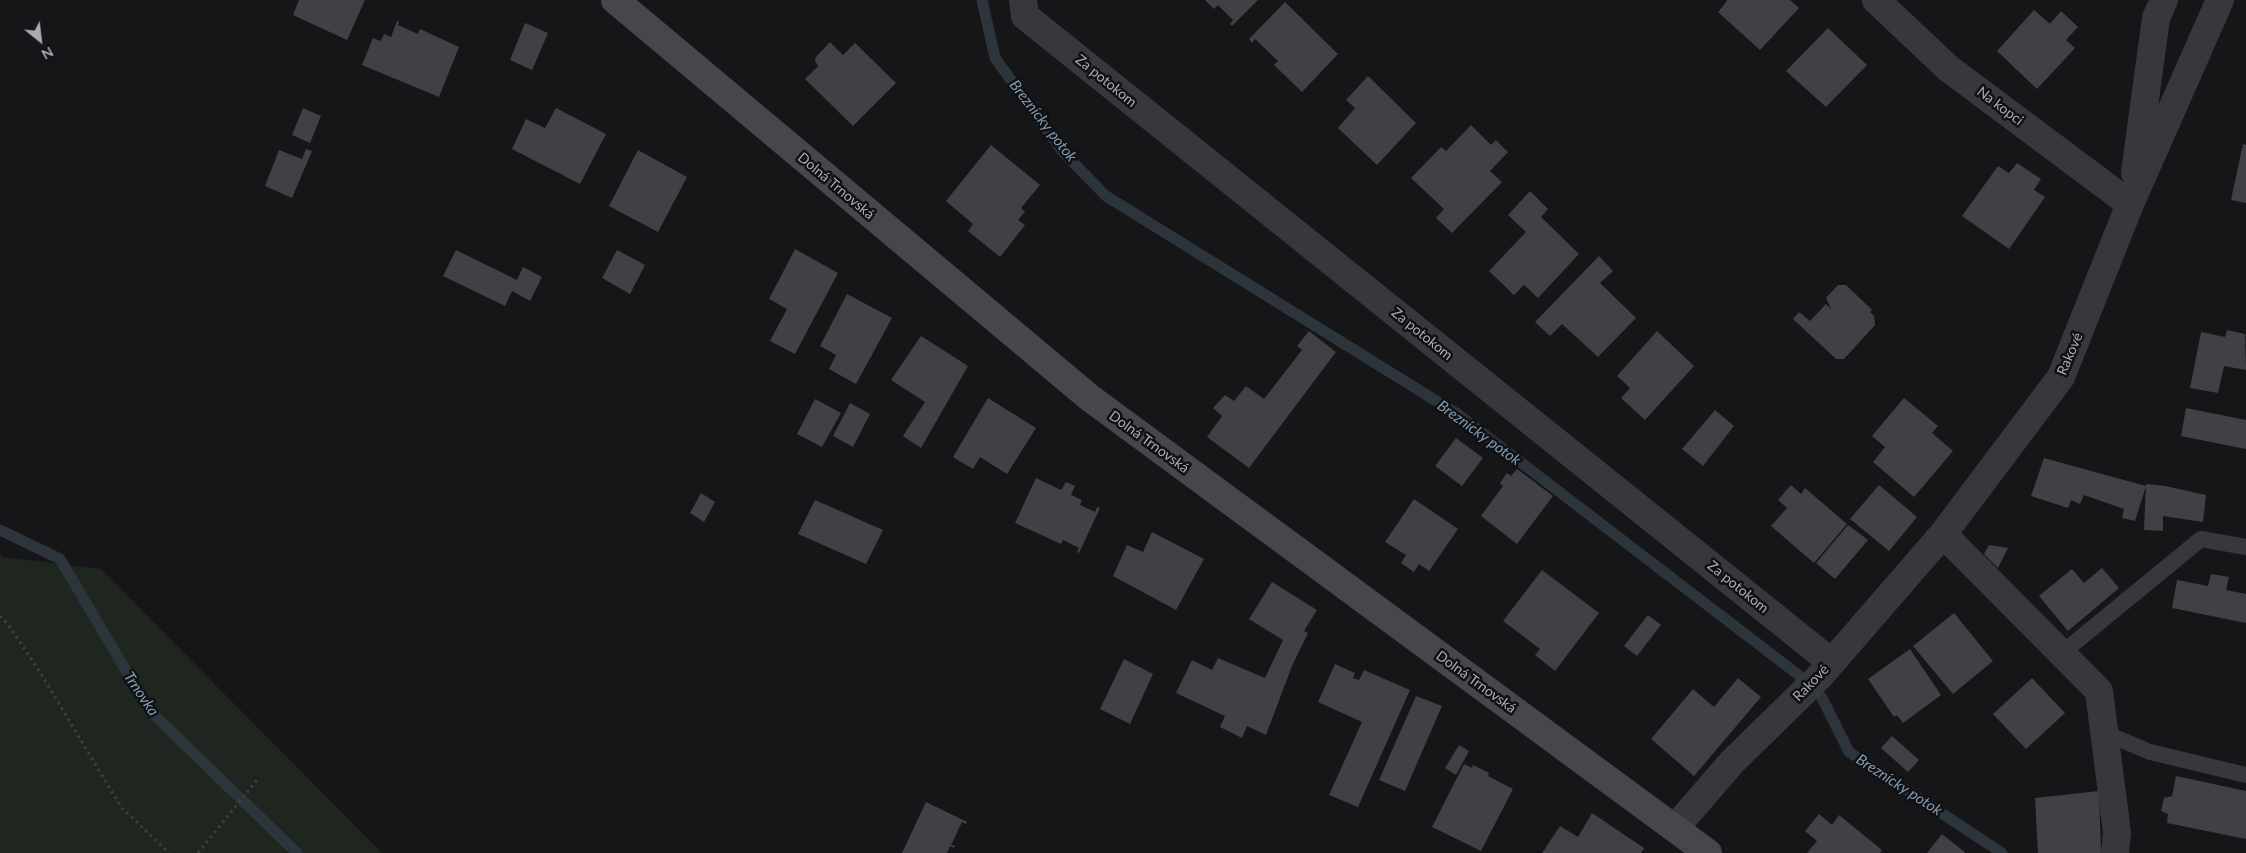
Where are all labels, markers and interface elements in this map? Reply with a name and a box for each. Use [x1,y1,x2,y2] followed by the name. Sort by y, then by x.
[15,15,65,65] north arrow
[39,44,56,64] text: N
[1072,51,1140,111] street label: Za potokom
[1005,76,1081,166] water label: Breznícky potok
[1974,83,2026,129] street label: Na kopci
[794,149,878,223] street label: Dolná Trnovská
[1388,304,1456,364] street label: Za potokom
[2054,330,2086,378] street label: Rakové
[1434,397,1524,469] water label: Breznícky potok
[1106,407,1192,477] street label: Dolná Trnovská
[1704,557,1772,617] street label: Za potokom
[1433,647,1519,717] street label: Dolná Trnovská
[1790,661,1832,705] street label: Rakové
[120,669,162,719] water label: Trnovka
[1853,751,1945,819] water label: Breznícky potok

